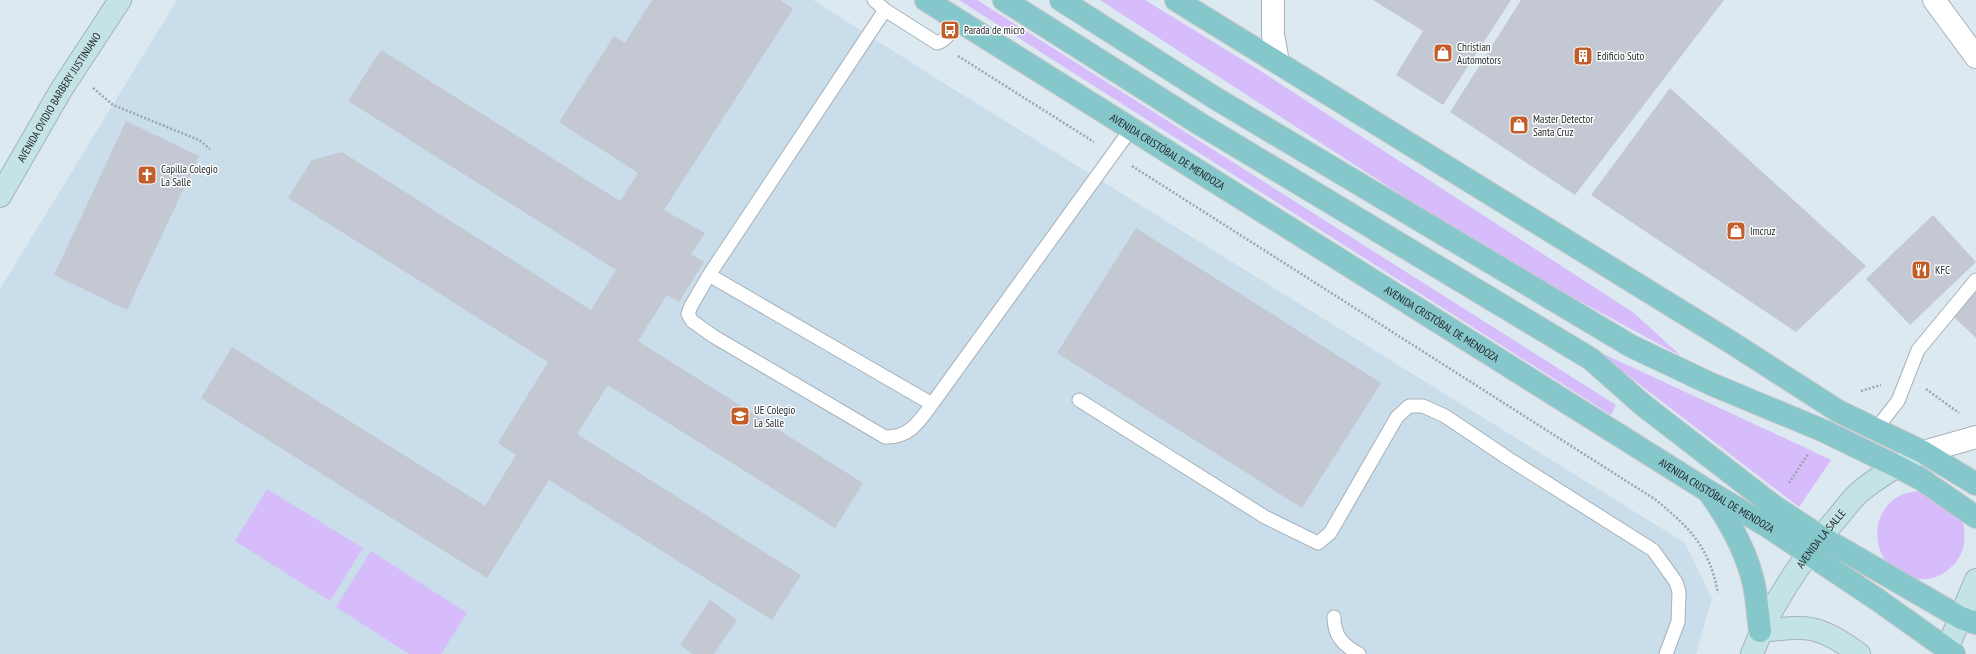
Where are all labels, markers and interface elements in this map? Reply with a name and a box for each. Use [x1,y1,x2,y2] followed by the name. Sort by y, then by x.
[939,19,961,41] bus stop icon: Parada de micro
[964,23,1025,37] place label: Parada de micro
[14,30,104,165] street label: AVENIDA OVIDIO BARBERY JUSTINIANO
[1457,40,1501,67] place label: Christian Automotors
[1432,42,1454,64] shop icon: Christian Automotors
[1572,45,1594,67] building icon: Edificio Suto
[1597,49,1644,63] place label: Edificio Suto
[1107,110,1228,193] street label: AVENIDA CRISTÓBAL DE MENDOZA
[1533,112,1593,139] place label: Master Detector Santa Cruz
[1508,114,1530,136] shop icon: Master Detector Santa Cruz
[161,162,218,189] place label: Capilla Colegio La Salle
[136,164,158,186] church icon: Capilla Colegio La Salle
[1725,220,1747,242] shop icon: Imcruz
[1750,224,1775,238] place label: Imcruz
[1910,259,1932,281] restaurant icon: KFC
[1935,263,1950,277] place label: KFC
[1382,283,1502,366] street label: AVENIDA CRISTÓBAL DE MENDOZA
[754,403,795,430] place label: UE Colegio La Salle
[729,405,751,427] school or university icon: UE Colegio La Salle
[1656,455,1778,536] street label: AVENIDA CRISTÓBAL DE MENDOZA
[1793,506,1849,571] street label: AVENIDA LA SALLE

